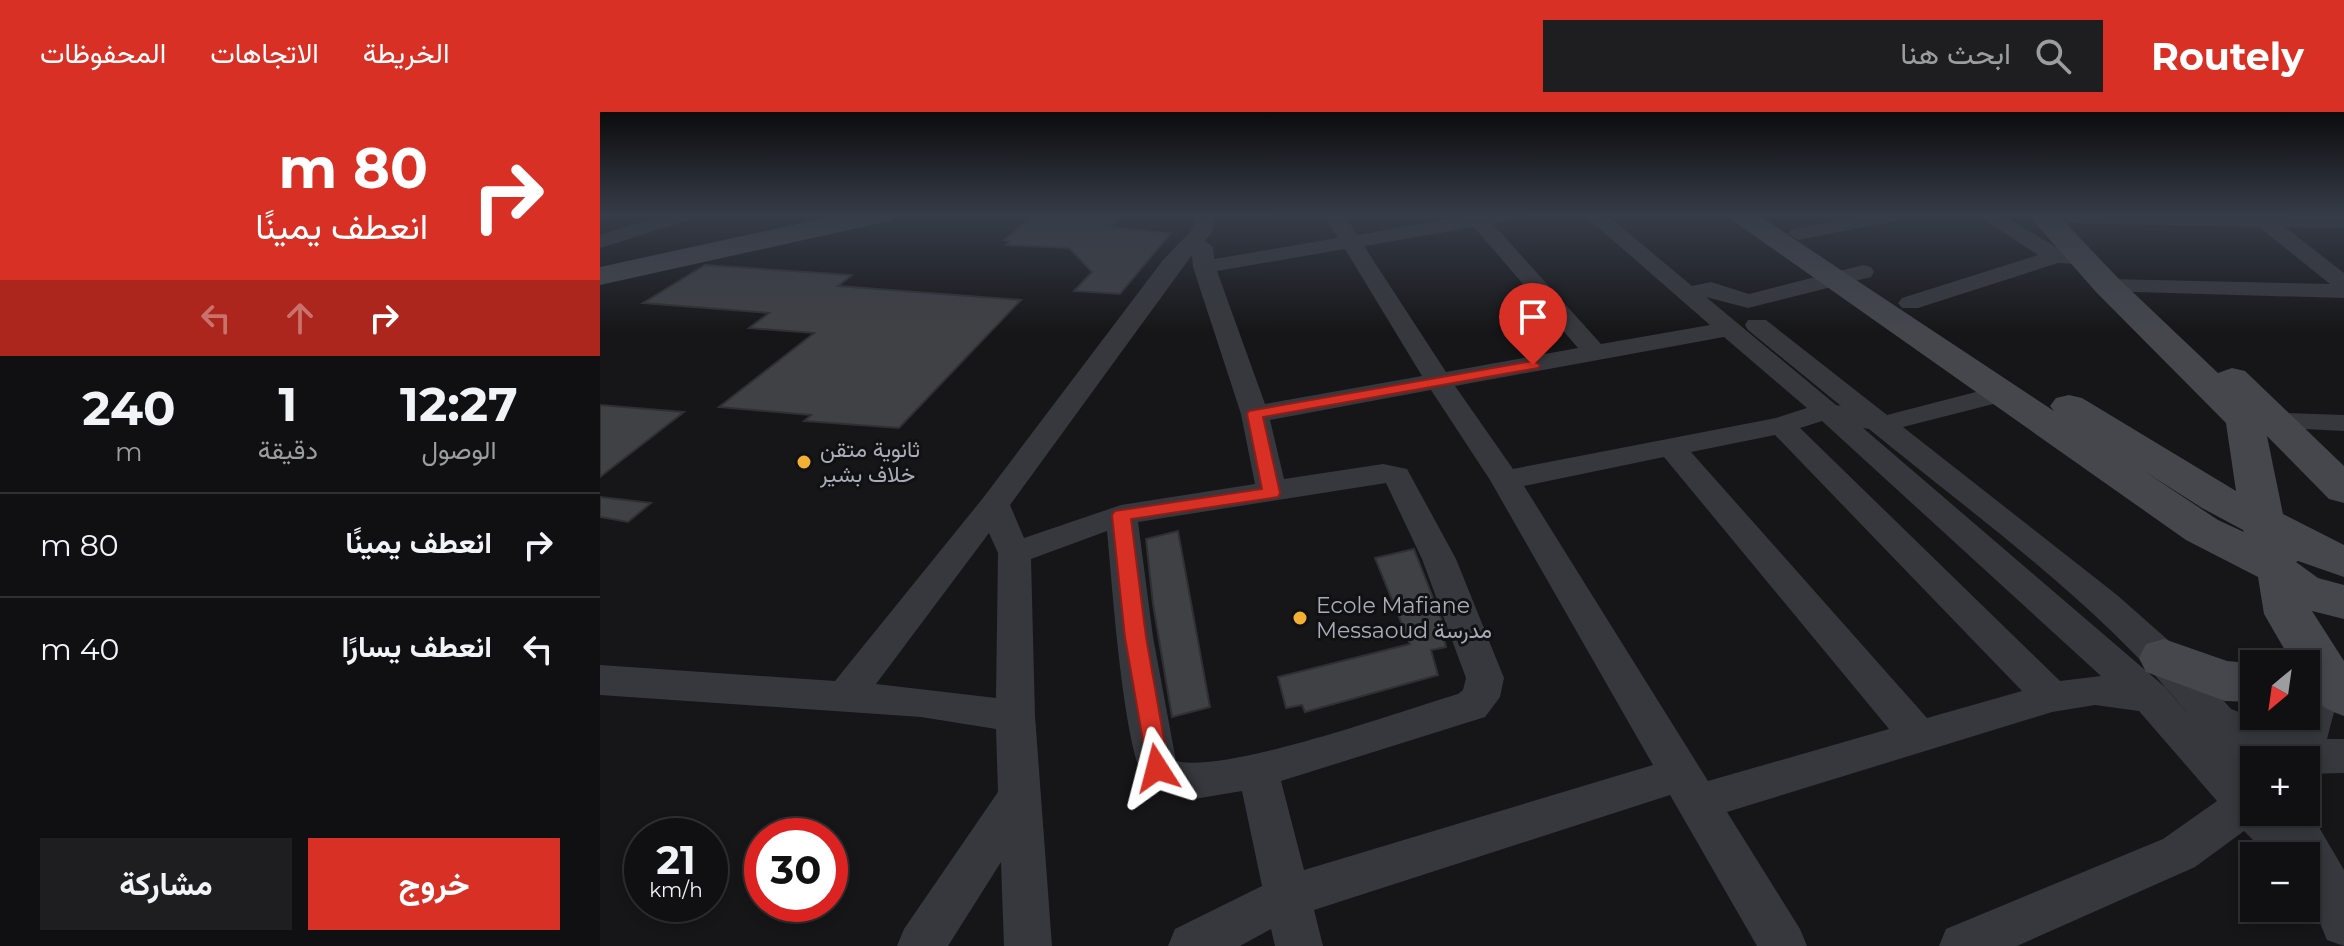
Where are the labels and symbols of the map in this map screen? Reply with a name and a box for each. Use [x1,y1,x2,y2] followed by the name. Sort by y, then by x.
[1499,283,1567,365] pin
[819,436,920,488] place label: ثانوية متقن خلاف بشير
[795,453,813,471] marker: ثانوية متقن خلاف بشير
[1316,592,1492,644] place label: Ecole Mafiane Messaoud مدرسة
[1291,609,1309,627] marker: Ecole Mafiane Messaoud مدرسة
[2240,650,2320,730] north arrow
[1115,726,1199,810] position arrow
[744,818,848,922] speed limit sign: 30

